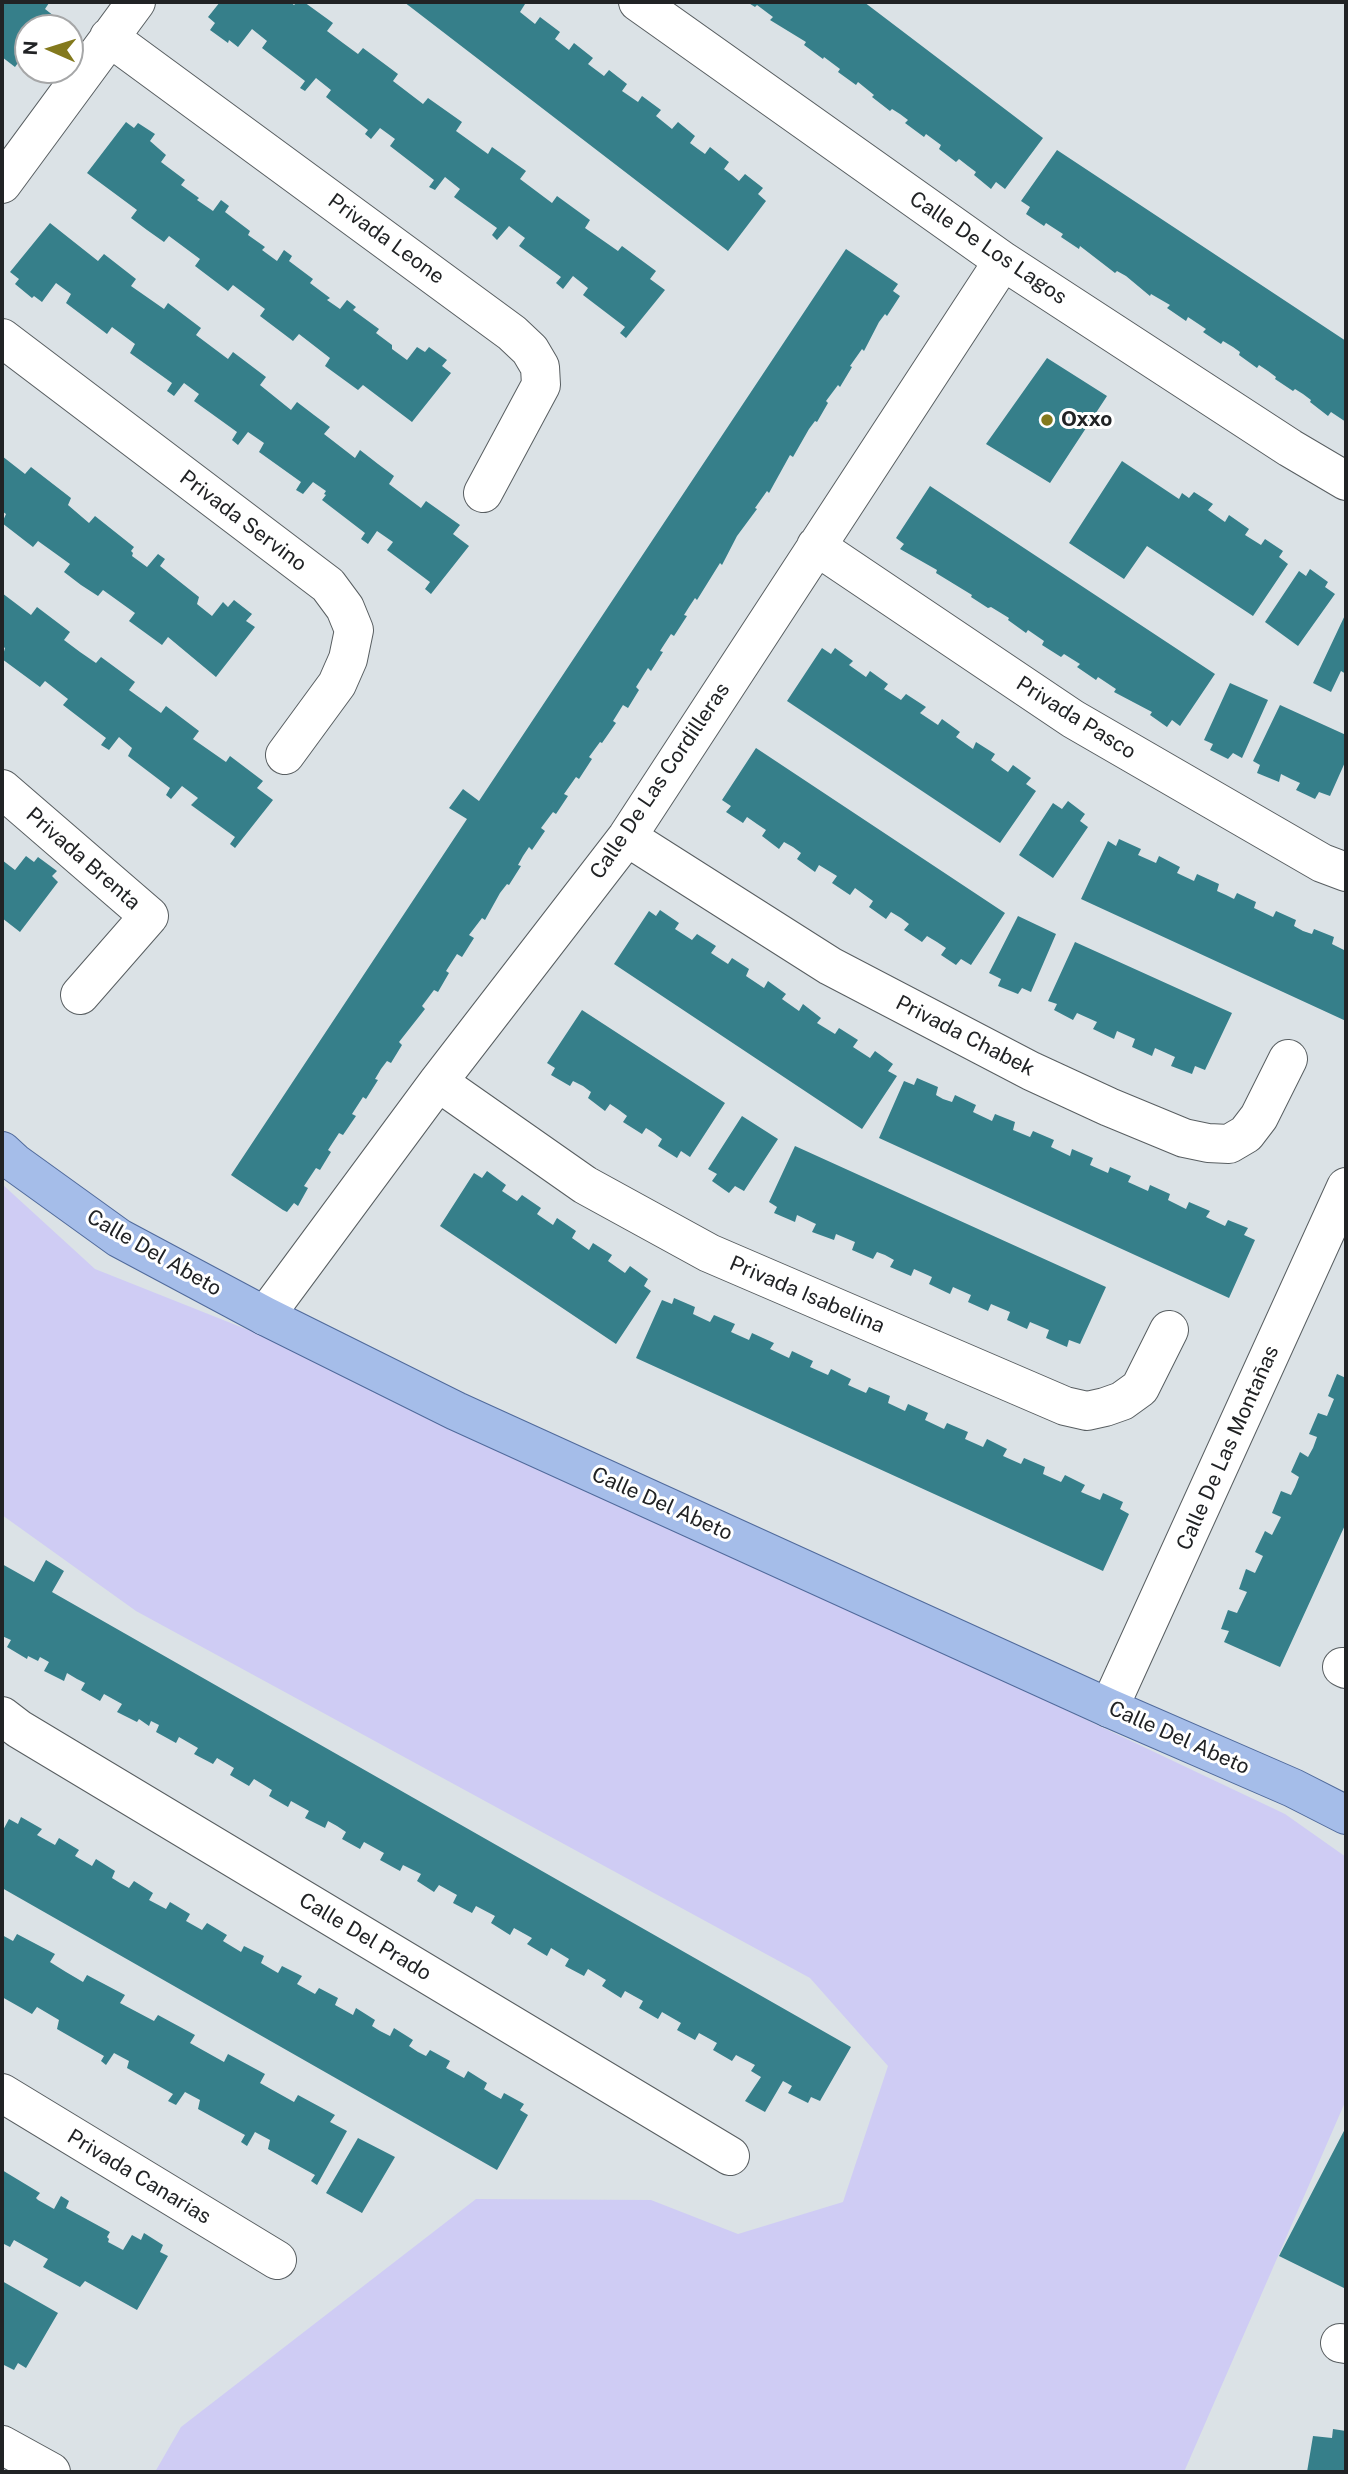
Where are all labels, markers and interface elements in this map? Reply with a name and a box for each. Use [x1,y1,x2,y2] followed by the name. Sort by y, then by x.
[14,14,84,84] north arrow
[19,40,41,56] text: N
[905,186,1071,310] street label: Calle De Los Lagos
[323,188,449,290] street label: Privada Leone
[1061,407,1112,433] place label: Oxxo
[1039,412,1055,428] marker: Oxxo
[175,465,311,577] street label: Privada Servino
[1011,671,1141,765] street label: Privada Pasco
[585,678,735,884] street label: Calle De Las Cordilleras
[21,802,145,916] street label: Privada Brenta
[891,990,1039,1082] street label: Privada Chabek
[82,1204,226,1302] street label: Calle Del Abeto
[726,1251,888,1339] street label: Privada Isabelina
[1171,1342,1285,1554] street label: Calle De Las Montañas
[588,1462,736,1546] street label: Calle Del Abeto
[1105,1696,1253,1780] street label: Calle Del Abeto
[294,1888,436,1986] street label: Calle Del Prado
[63,2124,215,2230] street label: Privada Canarias

